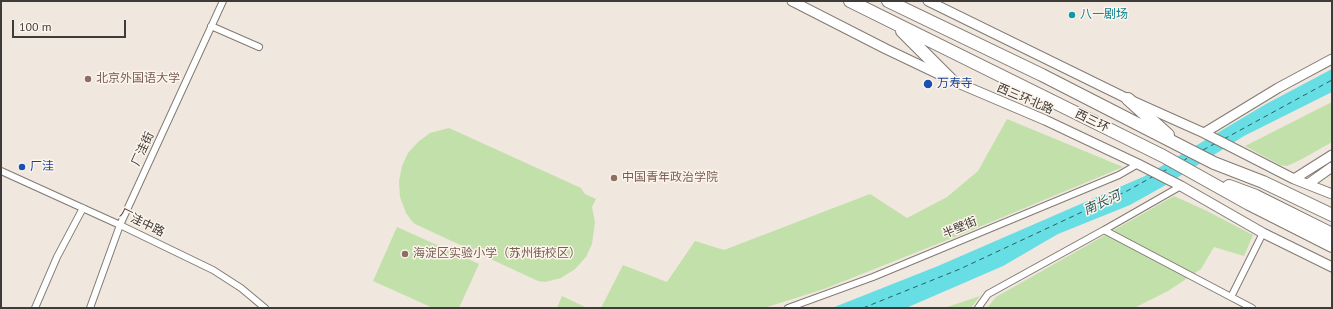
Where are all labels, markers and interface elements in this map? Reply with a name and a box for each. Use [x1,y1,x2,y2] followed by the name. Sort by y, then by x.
[1080,8,1128,22] place label: 八一剧场
[1067,10,1077,20] marker: 八一剧场
[14,12,128,38] scale bar
[19,19,52,34] text: 100 m
[96,72,180,86] place label: 北京外国语大学
[83,74,93,84] marker: 北京外国语大学
[937,77,973,91] place label: 万寿寺
[922,78,934,90] marker: 万寿寺
[995,81,1055,117] street label: 西三环北路
[1073,107,1111,135] street label: 西三环
[129,130,157,168] street label: 厂洼街
[30,160,54,174] place label: 厂洼
[17,162,27,172] marker: 厂洼
[622,171,718,185] place label: 中国青年政治学院
[609,173,619,183] marker: 中国青年政治学院
[1081,188,1123,218] water label: 南长河
[117,206,167,240] street label: 厂洼中路
[941,214,979,242] street label: 半壁街
[413,247,581,261] place label: 海淀区实验小学（苏州街校区）
[400,249,410,259] marker: 海淀区实验小学（苏州街校区）

